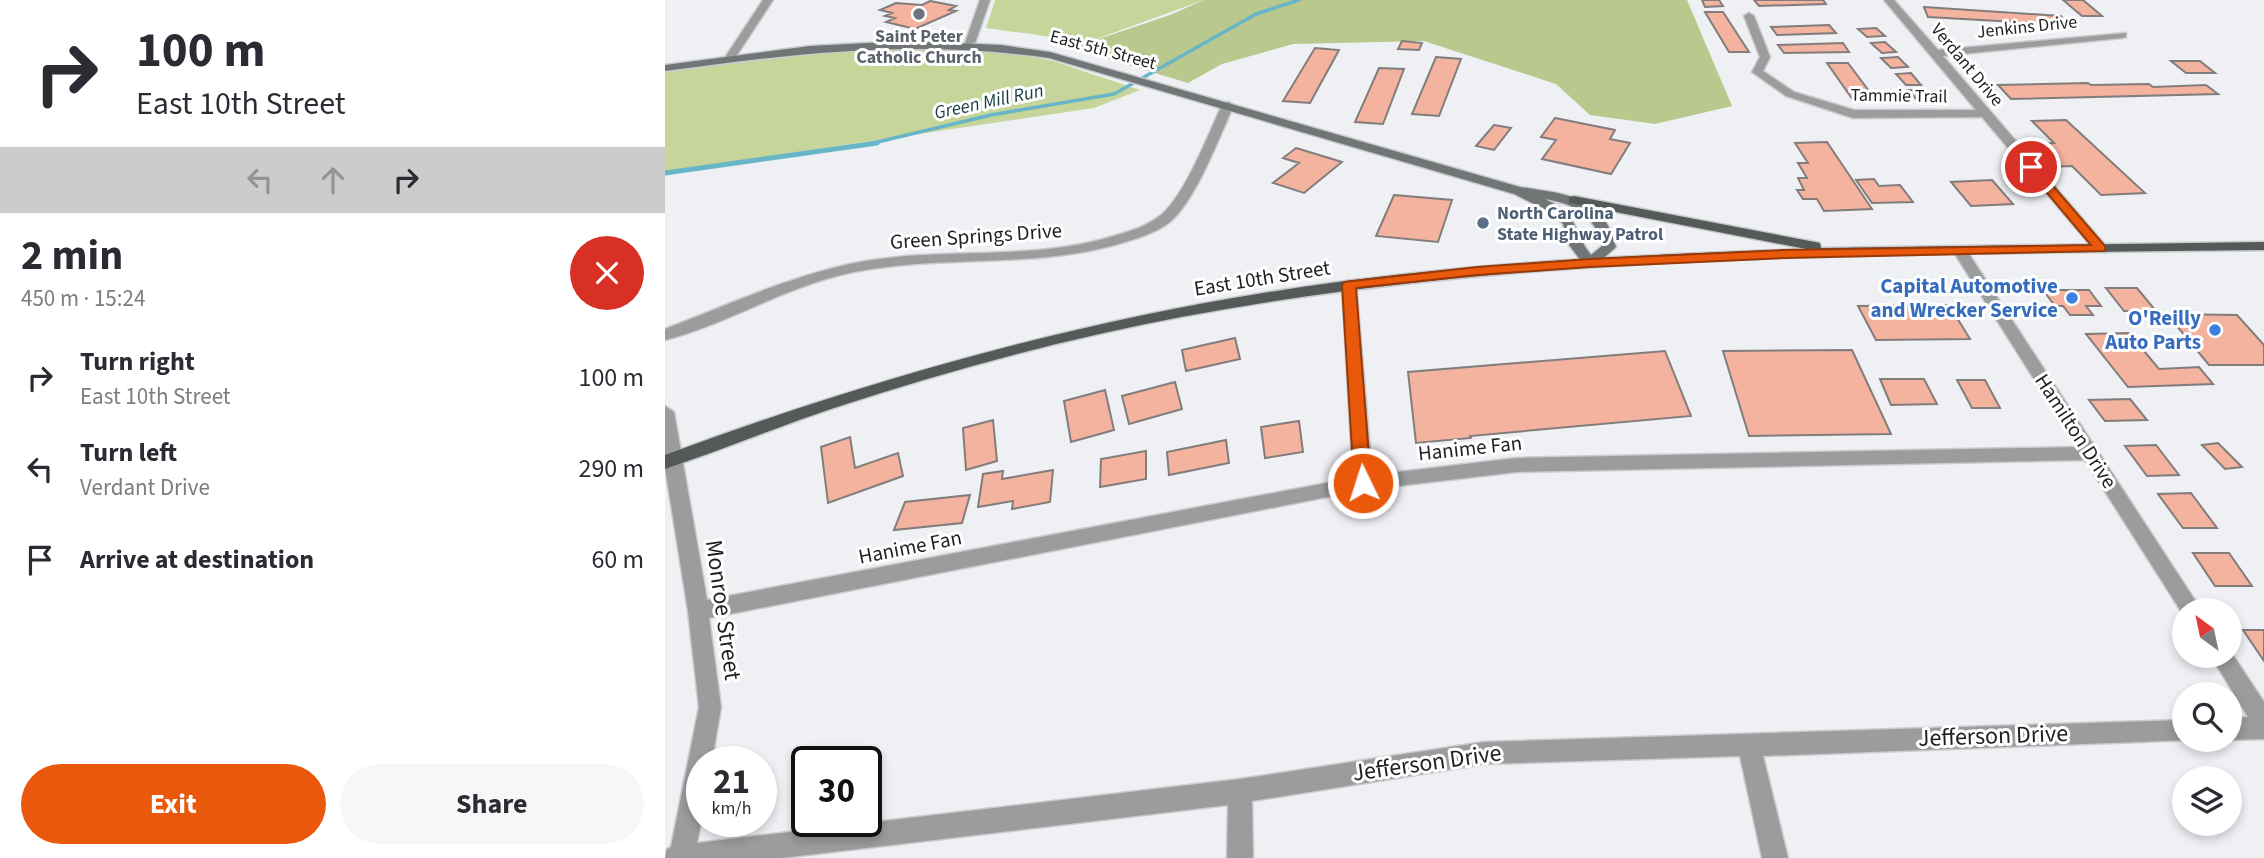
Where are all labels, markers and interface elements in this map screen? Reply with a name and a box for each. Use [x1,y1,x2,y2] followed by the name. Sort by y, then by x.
[911,6,927,22] marker: Saint Peter Catholic Church
[1976,9,2078,45] street label: Jenkins Drive
[136,16,265,86] text: 100 m
[1925,18,2009,112] street label: Verdant Drive
[856,24,982,70] place label: Saint Peter Catholic Church
[1047,24,1159,76] street label: East 5th Street
[21,28,112,119] icon: right
[932,77,1046,127] water label: Green Mill Run
[136,81,346,127] text: East 10th Street
[1850,83,1948,109] street label: Tammie Trail
[2001,137,2061,197] pin
[2012,148,2050,186] icon: arrive
[241,161,279,199] icon: left
[314,161,352,199] icon: ahead
[387,161,425,199] icon: right
[1497,201,1663,247] place label: North Carolina State Highway Patrol
[889,215,1063,257] street label: Green Springs Drive
[1475,215,1491,231] marker: North Carolina State Highway Patrol
[21,226,123,286] text: 2 min
[570,236,644,310] button: close
[1192,252,1332,304] street label: East 10th Street
[1870,271,2058,325] place label: Capital Automotive and Wrecker Service
[21,282,145,315] text: 450 m · 15:24
[2064,290,2080,306] marker: Capital Automotive and Wrecker Service
[2104,303,2201,357] place label: O'Reilly Auto Parts
[2207,322,2223,338] marker: O'Reilly Auto Parts
[80,343,195,380] text: Turn right
[21,359,59,397] icon: right
[578,359,644,396] text: 100 m
[2028,368,2124,494] street label: Hamilton Drive
[80,380,231,413] text: East 10th Street
[1416,428,1524,468] street label: Hanime Fan
[80,434,177,471] text: Turn left
[1326,446,1400,520] position arrow
[21,450,59,488] icon: left
[578,450,644,487] text: 290 m
[80,471,210,504] text: Verdant Drive
[856,522,964,572] street label: Hanime Fan
[696,537,750,683] street label: Monroe Street
[21,541,59,579] icon: arrive
[80,541,314,578] text: Arrive at destination
[591,541,644,578] text: 60 m
[2172,598,2242,668] north arrow
[2172,598,2242,836] map controls
[2172,682,2242,752] button: search
[1917,716,2069,756] street label: Jefferson Drive
[1350,735,1504,791] street label: Jefferson Drive
[791,746,882,837] speed limit sign: 30
[713,757,750,807] text: 21
[21,764,326,844] button: Exit
[340,764,644,844] button: Share
[2172,766,2242,836] button: layers
[712,796,751,821] text: km/h

